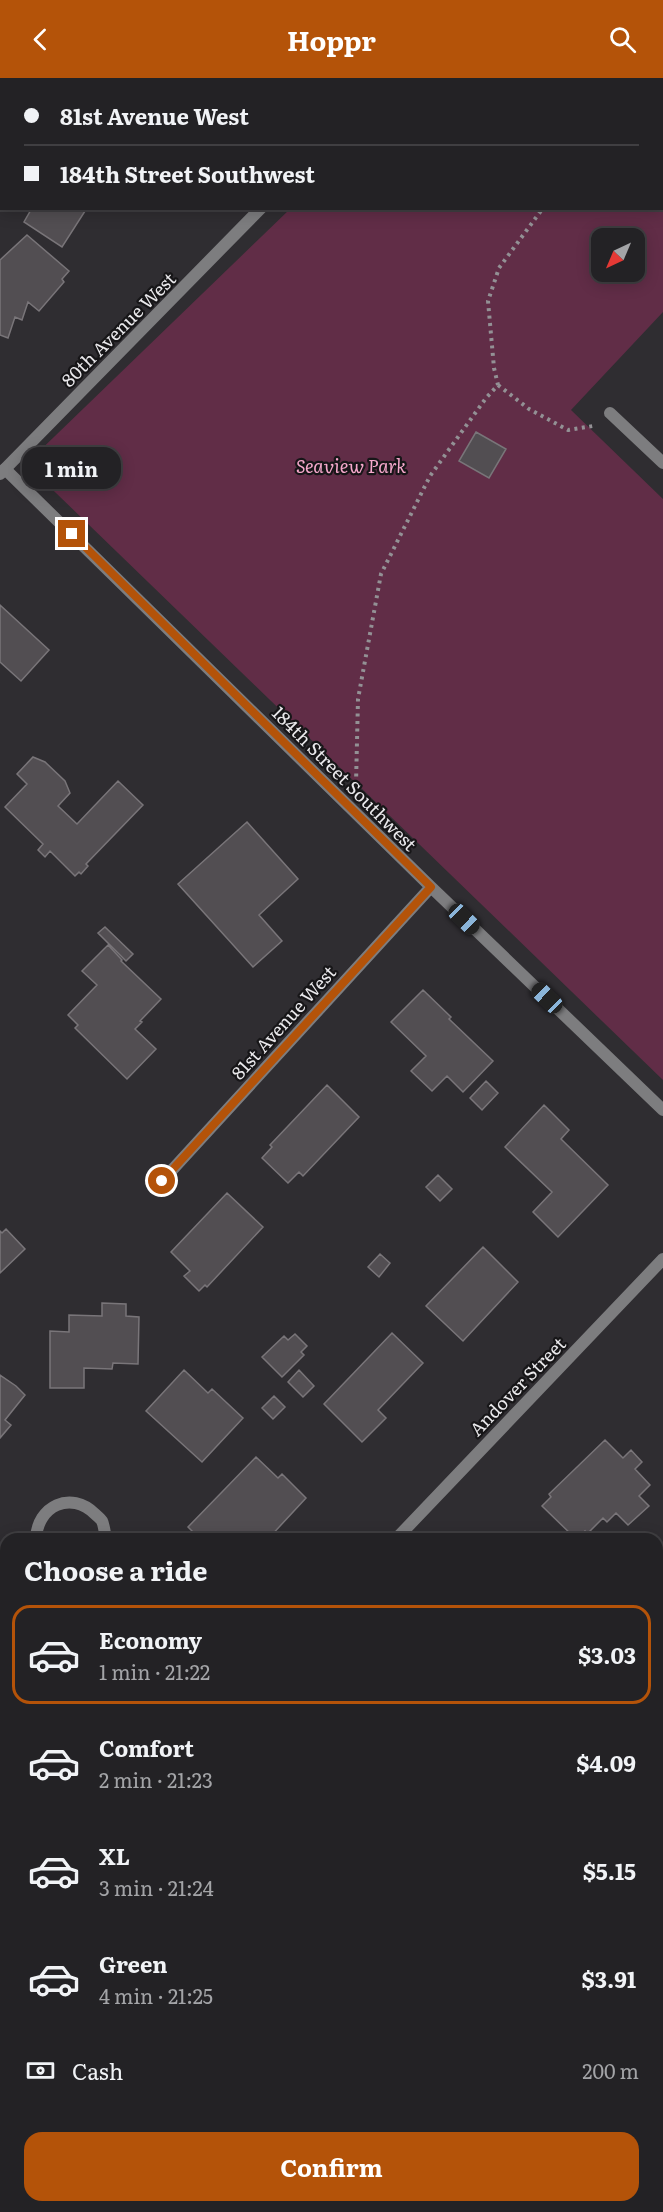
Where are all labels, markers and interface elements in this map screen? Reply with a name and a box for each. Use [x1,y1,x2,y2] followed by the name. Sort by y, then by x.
[287,19,376,59] text: Hoppr
[24,23,57,56] icon: back
[606,23,639,56] icon: search
[60,99,249,132] text: 81st Avenue West
[60,157,315,190] text: 184th Street Southwest
[591,228,645,282] north arrow
[591,228,645,282] map controls
[55,265,182,392] street label: 80th Avenue West
[22,447,122,489] callout: 1 min
[296,452,406,479] park label: Seaview Park
[45,453,98,483] text: 1 min
[58,520,85,547] route end
[266,699,424,857] street label: 184th Street Southwest
[445,900,483,938] car
[224,958,342,1085] street label: 81st Avenue West
[528,979,566,1017] car
[148,1167,175,1194] route start
[463,1330,572,1442] street label: Andover Street
[24,1549,207,1589] text: Choose a ride
[99,1623,202,1656] text: Economy
[27,1628,81,1682] icon: car
[578,1638,636,1671] text: $3.03
[99,1656,210,1686] text: 1 min · 21:22
[99,1731,194,1764] text: Comfort
[27,1736,81,1790] icon: car
[576,1746,636,1779] text: $4.09
[99,1764,213,1794] text: 2 min · 21:23
[99,1839,130,1872] text: XL
[27,1844,81,1898] icon: car
[583,1854,636,1887] text: $5.15
[99,1872,214,1902] text: 3 min · 21:24
[99,1947,168,1980] text: Green
[27,1952,81,2006] icon: car
[582,1962,636,1995] text: $3.91
[99,1980,213,2010] text: 4 min · 21:25
[24,2054,57,2087] icon: cash
[72,2054,123,2087] text: Cash
[582,2055,639,2085] text: 200 m
[24,2132,639,2201] button: Confirm

